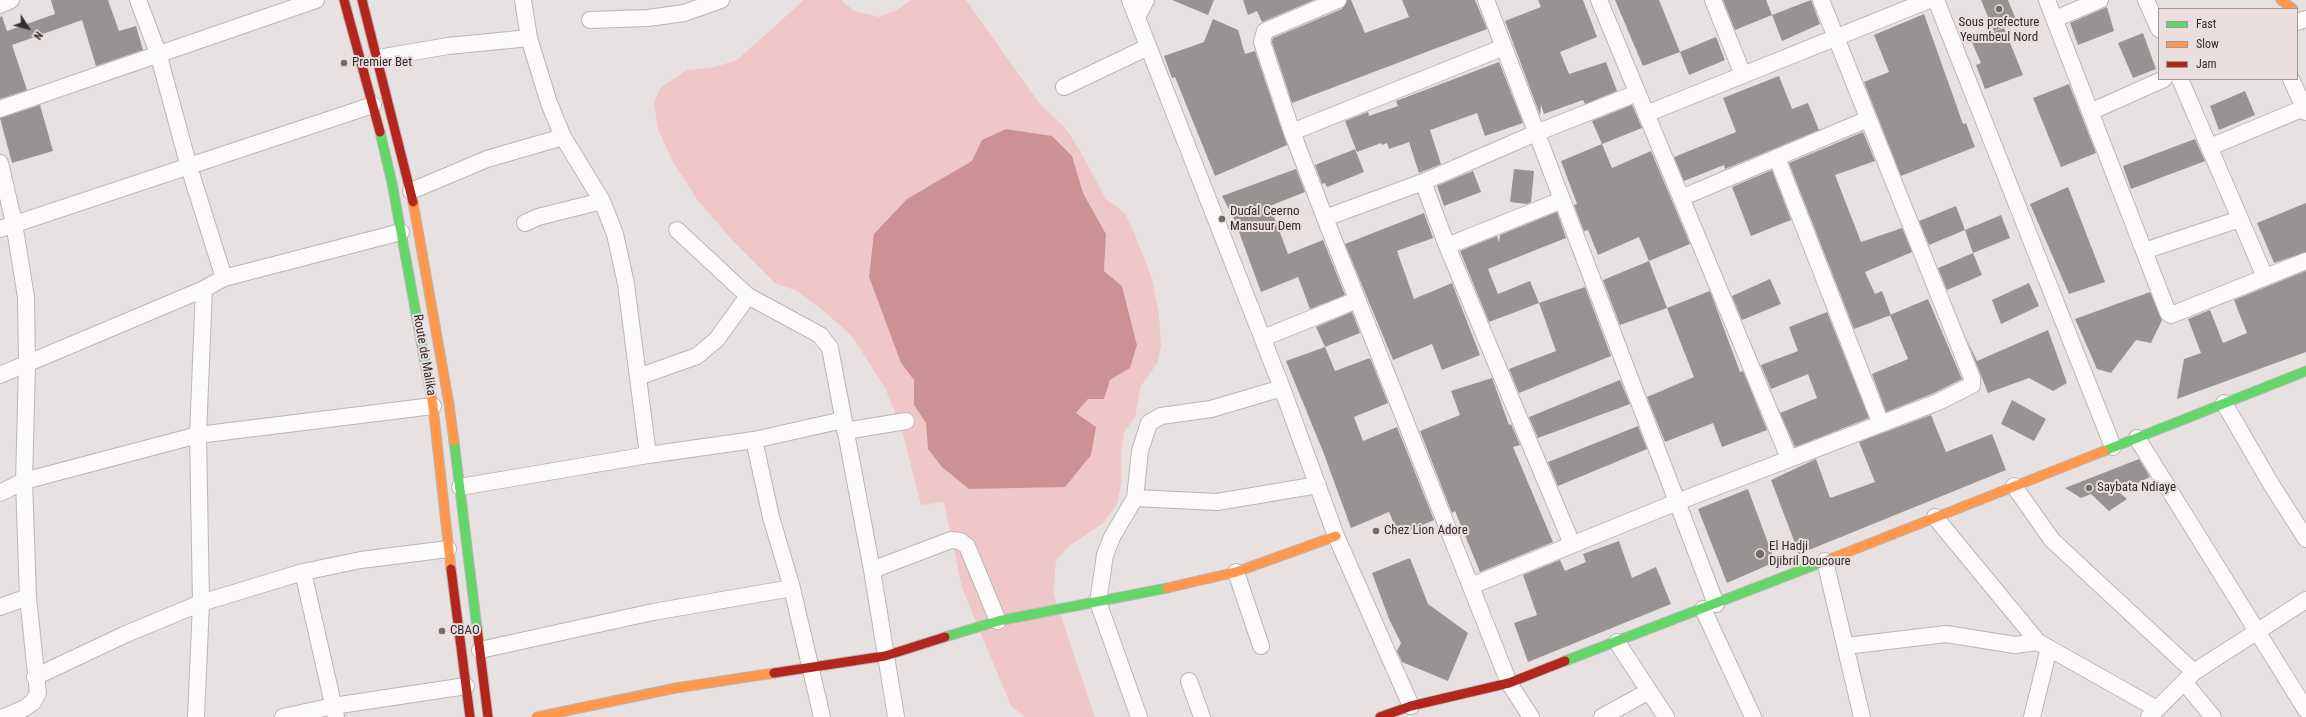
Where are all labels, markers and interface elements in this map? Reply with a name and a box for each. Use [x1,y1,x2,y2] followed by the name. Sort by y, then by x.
[1994,4,2004,14] marker: Sous prefecture Yeumbeul Nord
[8,8,48,48] north arrow
[2158,8,2298,80] legend
[1959,15,2039,46] place label: Sous prefecture Yeumbeul Nord
[2196,17,2216,31] text: Fast
[31,29,45,42] text: N
[2196,37,2219,51] text: Slow
[352,55,412,71] place label: Premier Bet
[2196,57,2217,71] text: Jam
[339,58,349,68] marker: Premier Bet
[1230,204,1301,235] place label: Duɗal Ceerno Mansuur Dem
[1217,214,1227,224] marker: Duɗal Ceerno Mansuur Dem
[409,313,439,397] street label: Route de Malika
[2097,480,2176,496] place label: Saybata Ndiaye
[2084,483,2094,493] marker: Saybata Ndiaye
[1384,523,1468,539] place label: Chez Lion Adore
[1371,526,1381,536] marker: Chez Lion Adore
[1769,539,1851,570] place label: El Hadji Djibril Doucoure
[1754,548,1766,560] marker: El Hadji Djibril Doucoure
[450,623,480,639] place label: CBAO
[437,626,447,636] marker: CBAO

